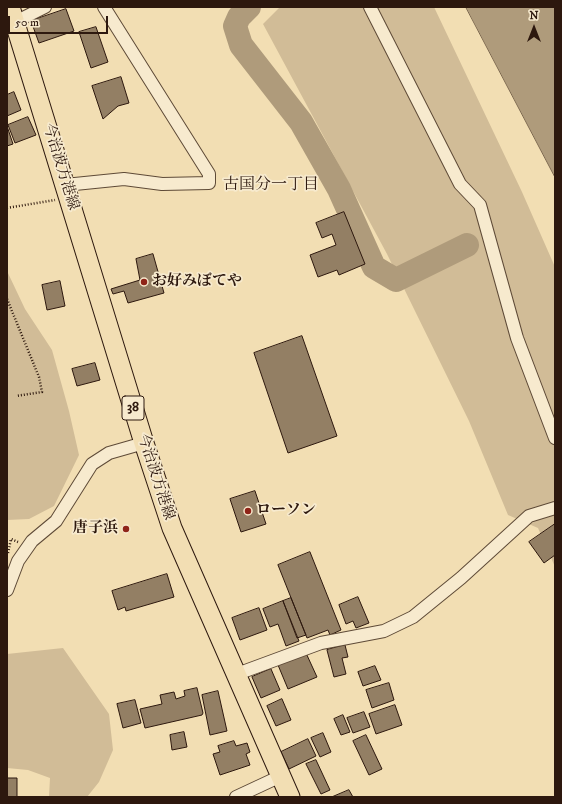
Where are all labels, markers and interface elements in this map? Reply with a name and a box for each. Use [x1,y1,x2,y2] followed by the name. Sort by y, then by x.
[10,8,110,34] scale bar
[514,8,554,48] north arrow
[529,9,539,23] text: N
[15,15,39,30] text: 50 m
[38,121,82,213] street label: 今治波方港線
[223,176,319,196] district label: 古国分一丁目
[152,273,242,291] place label: お好みぼてや
[139,277,149,287] marker: お好みぼてや
[122,396,144,420] road number: 38
[133,431,177,523] street label: 今治波方港線
[256,502,316,520] place label: ローソン
[243,506,253,516] marker: ローソン
[73,520,118,538] place label: 唐子浜
[121,524,131,534] marker: 唐子浜

